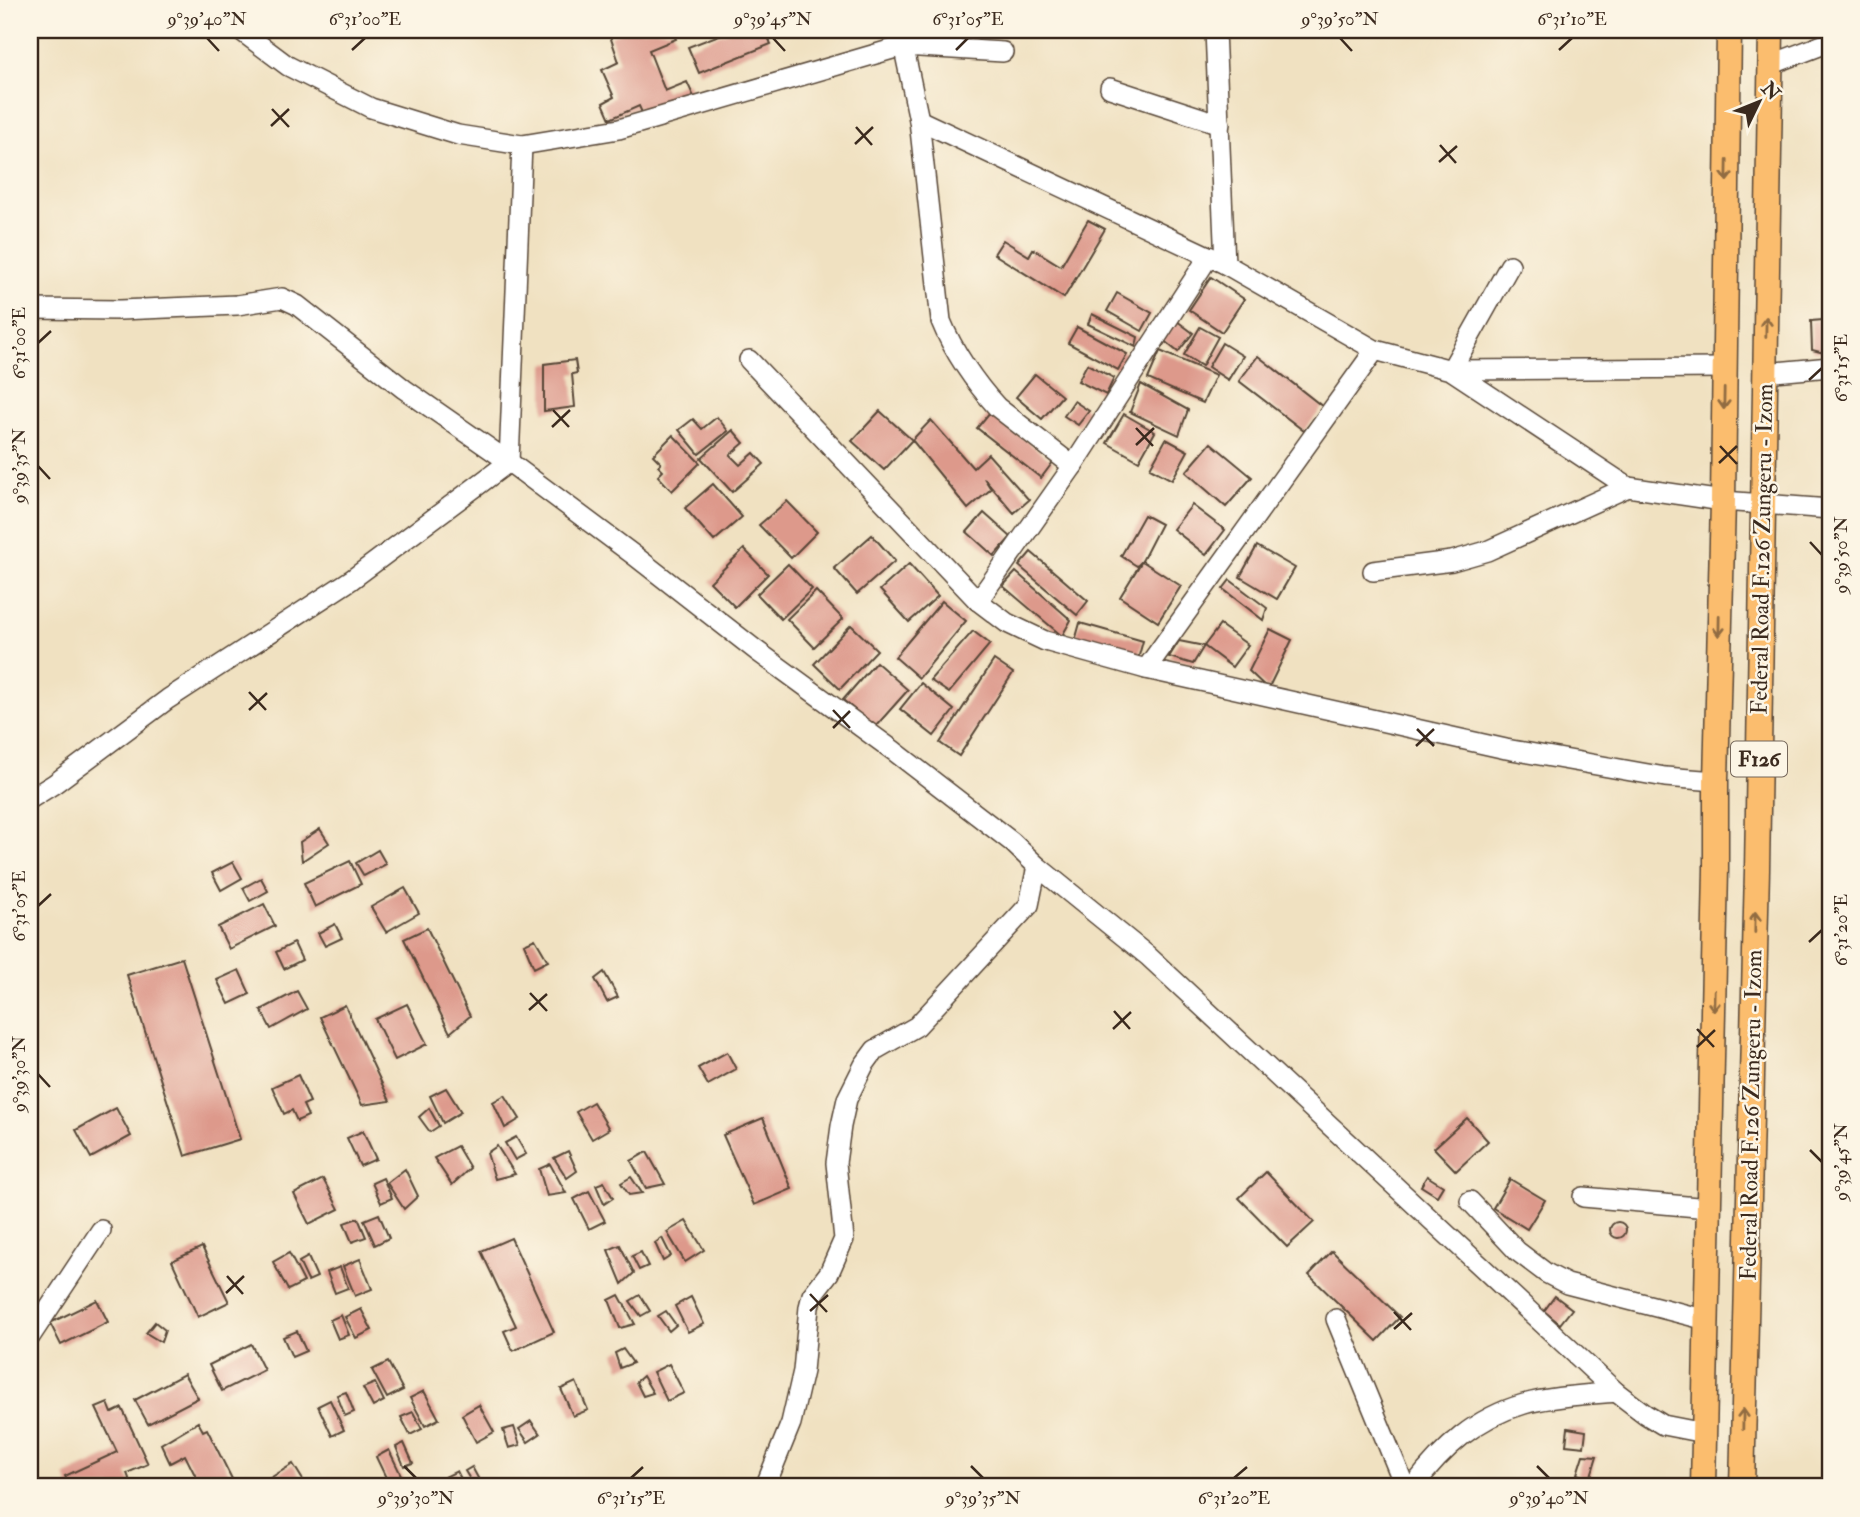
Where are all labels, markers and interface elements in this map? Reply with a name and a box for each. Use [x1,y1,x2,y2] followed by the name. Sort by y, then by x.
[165,8,247,31] text: 9°39'40"N
[329,8,401,31] text: 6°31'00"E
[732,8,812,31] text: 9°39'45"N
[932,8,1004,31] text: 6°31'05"E
[1299,8,1379,31] text: 9°39'50"N
[1537,8,1607,31] text: 6°31'10"E
[1724,66,1794,136] north arrow
[1755,76,1786,106] text: N
[1720,160,1734,183] one-way arrow
[8,307,31,379] text: 6°31'00"E
[1759,316,1773,339] one-way arrow
[1830,334,1853,402] text: 6°31'15"E
[1745,383,1779,715] street label: Federal Road F.126 Zungeru - Izom
[1717,387,1731,410] one-way arrow
[8,428,31,506] text: 9°39'35"N
[1830,516,1853,596] text: 9°39'50"N
[1713,615,1726,638] one-way arrow
[1731,742,1787,776] road number: F126
[8,870,31,942] text: 6°31'05"E
[1830,894,1853,966] text: 6°31'20"E
[1749,911,1762,934] one-way arrow
[1734,949,1768,1281] street label: Federal Road F.126 Zungeru - Izom
[1707,989,1720,1012] one-way arrow
[8,1036,31,1114] text: 9°39'30"N
[1830,1123,1853,1203] text: 9°39'45"N
[1737,1408,1750,1431] one-way arrow
[376,1487,454,1510] text: 9°39'30"N
[597,1487,665,1510] text: 6°31'15"E
[943,1487,1021,1510] text: 9°39'35"N
[1198,1487,1270,1510] text: 6°31'20"E
[1507,1487,1589,1510] text: 9°39'40"N

